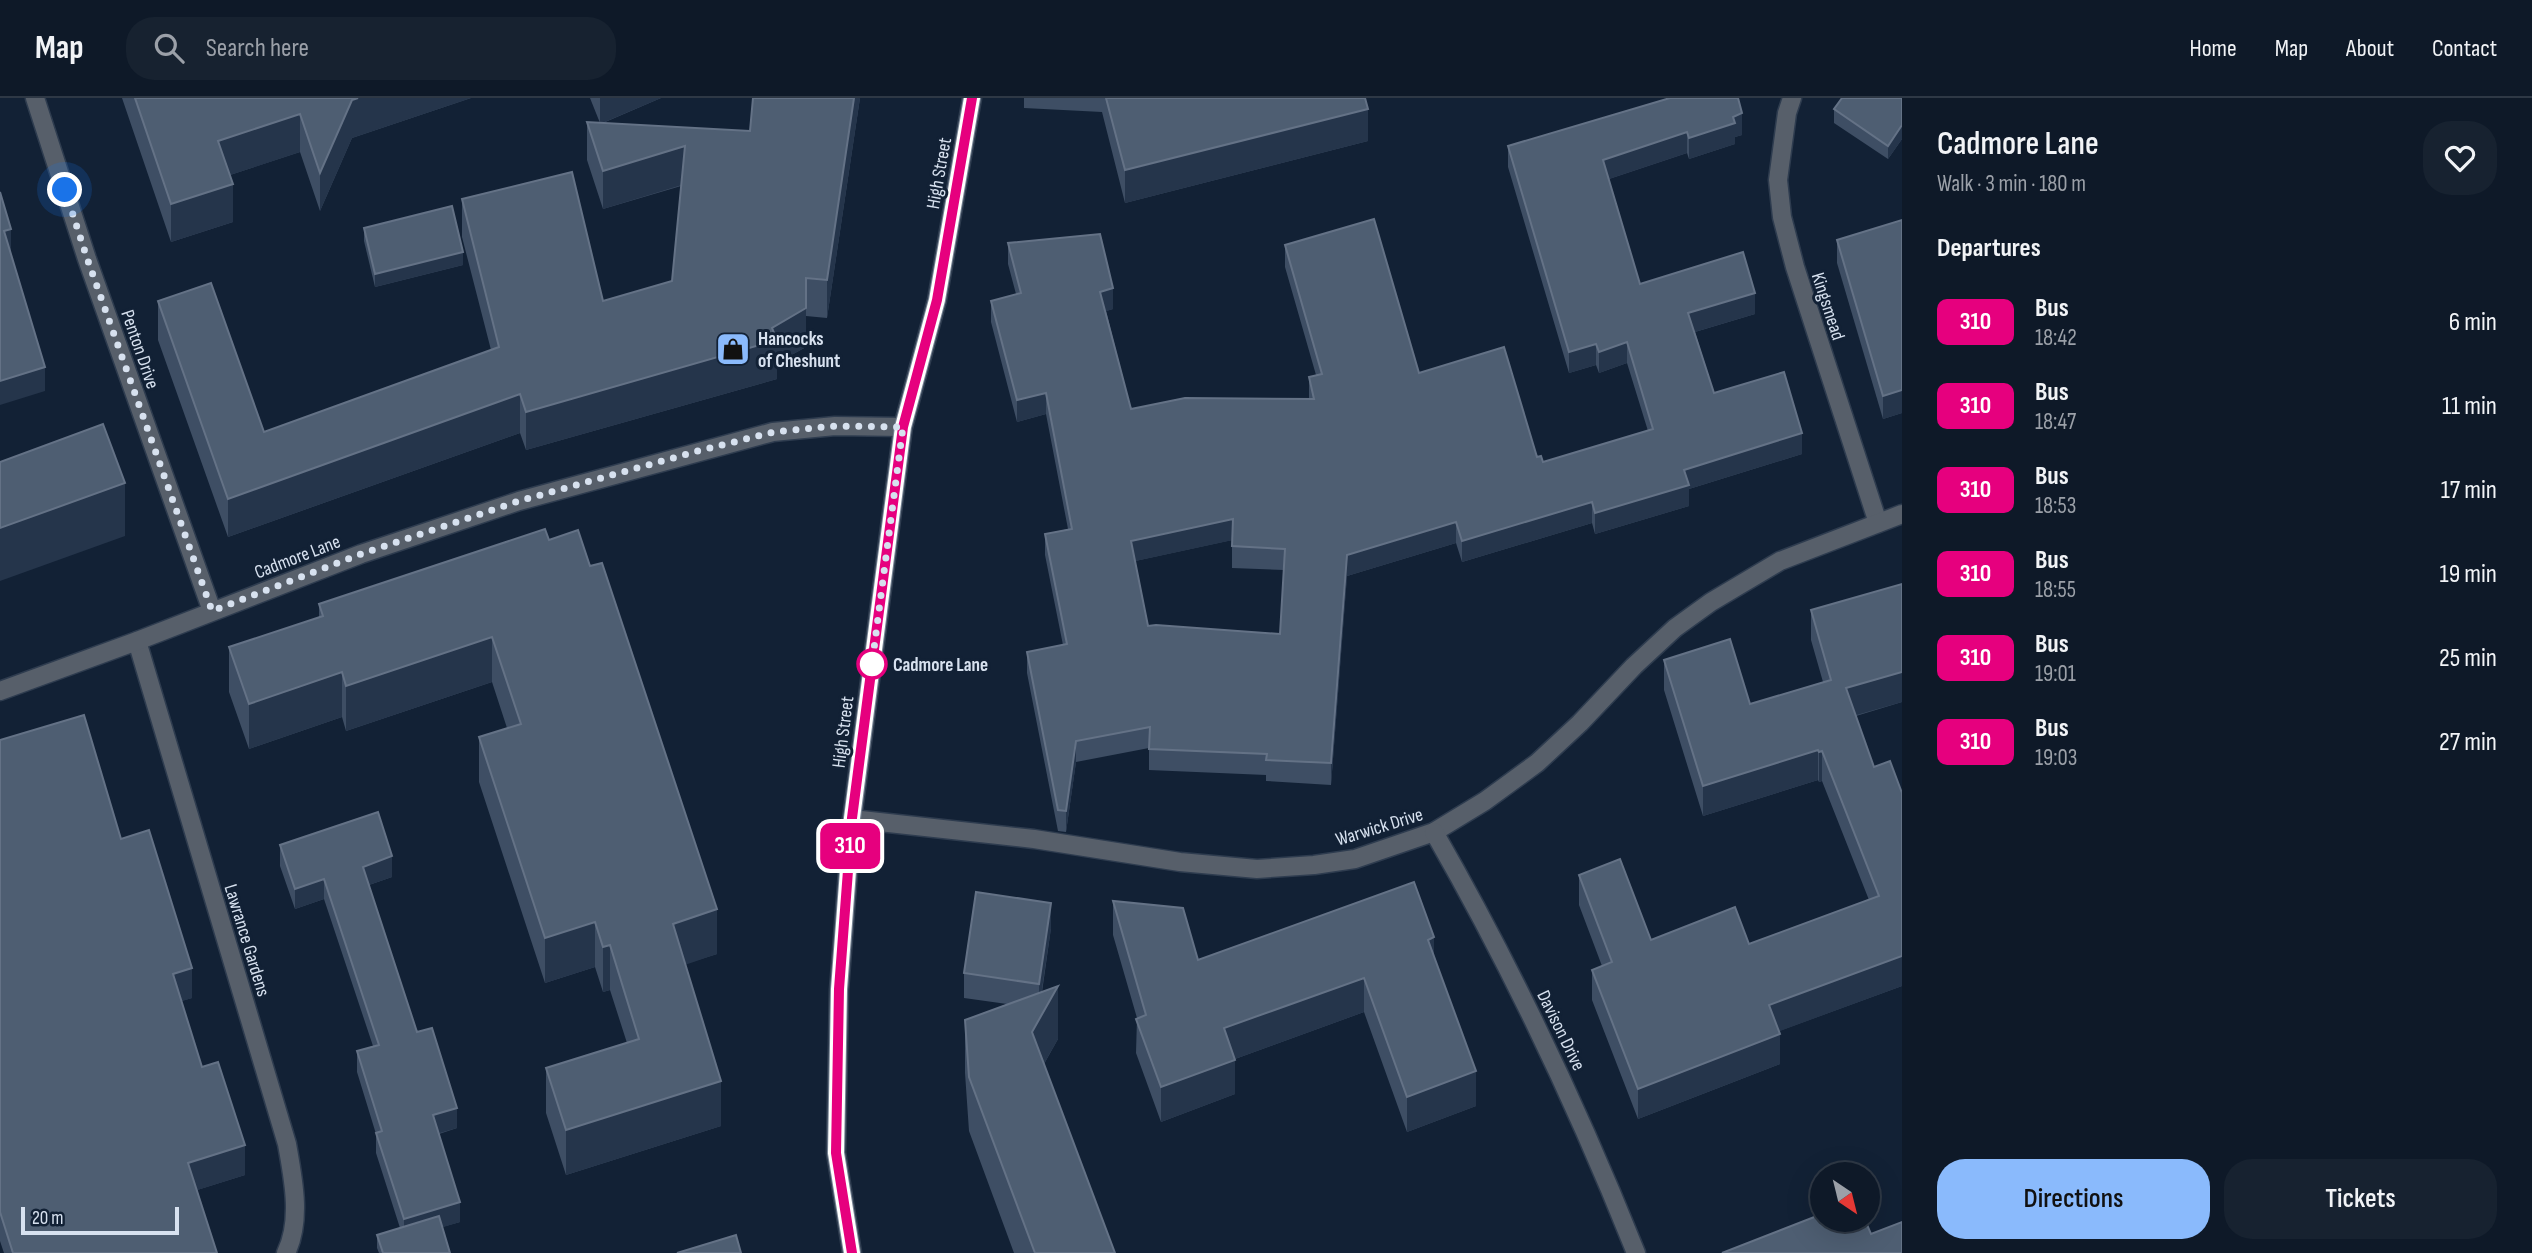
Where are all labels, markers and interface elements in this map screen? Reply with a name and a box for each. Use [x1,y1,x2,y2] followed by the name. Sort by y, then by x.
[126,17,616,80] search box
[35,28,84,68] text: Map
[150,29,188,67] icon: search
[206,33,309,64] text: Search here
[2189,34,2237,63] text: Home
[2275,34,2308,63] text: Map
[2346,34,2394,63] text: About
[2432,34,2497,63] text: Contact
[2423,121,2497,195] button: heart
[1937,124,2099,164] text: Cadmore Lane
[922,136,957,211] street label: High Street
[1937,170,2086,198] text: Walk · 3 min · 180 m
[47,172,82,207] your location
[1937,233,2041,264] text: Departures
[1806,270,1849,343] street label: Kingsmead
[2035,293,2069,324] text: Bus
[115,307,164,392] street label: Penton Drive
[1960,307,1991,336] text: 310
[2449,307,2497,338] text: 6 min
[2035,324,2077,352] text: 18:42
[758,328,840,373] place label: Hancocks of Cheshunt
[714,330,752,368] shop icon: Hancocks of Cheshunt
[2035,377,2069,408] text: Bus
[1960,391,1991,420] text: 310
[2442,391,2497,422] text: 11 min
[2035,408,2076,436] text: 18:47
[2035,461,2069,492] text: Bus
[1960,475,1991,504] text: 310
[2441,475,2497,506] text: 17 min
[2035,492,2076,520] text: 18:53
[251,531,344,584] street label: Cadmore Lane
[2035,545,2069,576] text: Bus
[1960,559,1991,588] text: 310
[2440,559,2497,590] text: 19 min
[2035,576,2076,604] text: 18:55
[2035,629,2069,660] text: Bus
[1960,643,1991,672] text: 310
[2439,643,2497,674] text: 25 min
[857,649,887,679] marker: Cadmore Lane
[893,654,988,677] place label: Cadmore Lane
[2035,660,2076,688] text: 19:01
[828,695,859,769] street label: High Street
[2035,713,2069,744] text: Bus
[1960,727,1991,756] text: 310
[2439,727,2497,758] text: 27 min
[2035,744,2077,772] text: 19:03
[1333,803,1426,852] street label: Warwick Drive
[810,823,890,869] line badge: 310
[834,831,866,860] text: 310
[219,882,275,999] street label: Lawrance Gardens
[1531,987,1590,1074] street label: Davison Drive
[1937,1159,2210,1239] button: Directions
[2224,1159,2497,1239] button: Tickets
[1810,1162,1880,1232] north arrow
[1810,1162,1880,1232] map controls
[21,1204,178,1236] scale bar
[32,1207,64,1230] text: 20 m

